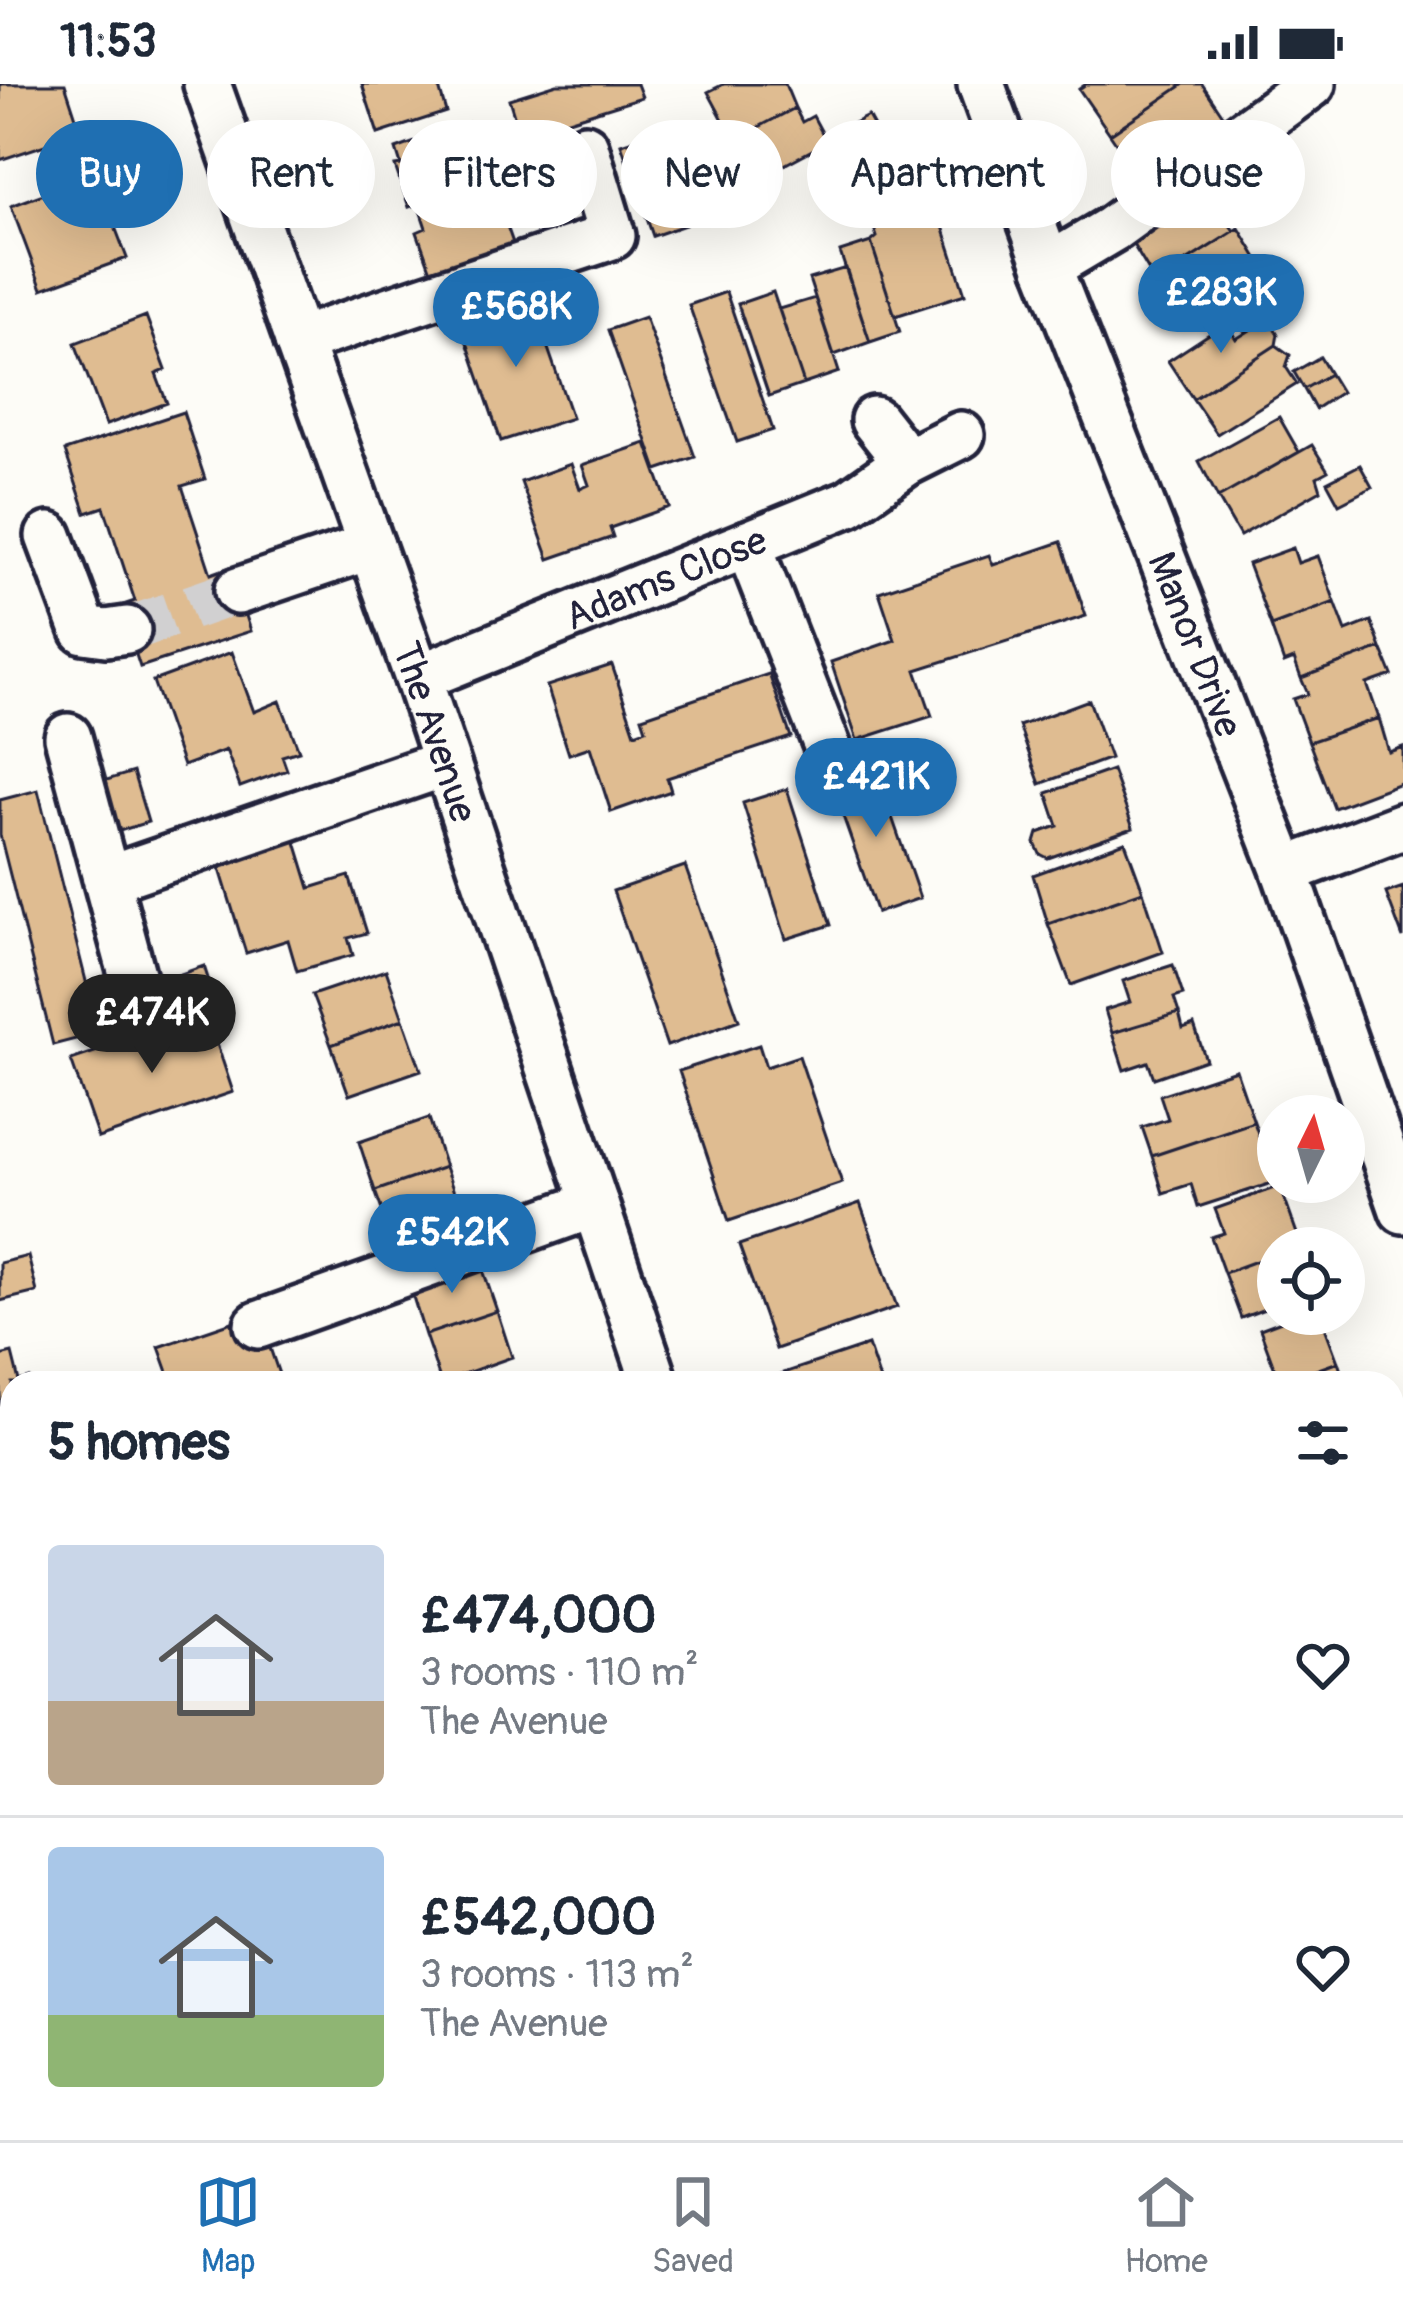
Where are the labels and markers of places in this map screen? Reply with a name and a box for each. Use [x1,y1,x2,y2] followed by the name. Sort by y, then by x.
[1137,254,1305,356] pin: £283K
[432,268,600,370] pin: £568K
[792,738,960,840] pin: £421K
[68,974,236,1076] pin: £474K
[368,1194,536,1296] pin: £542K

